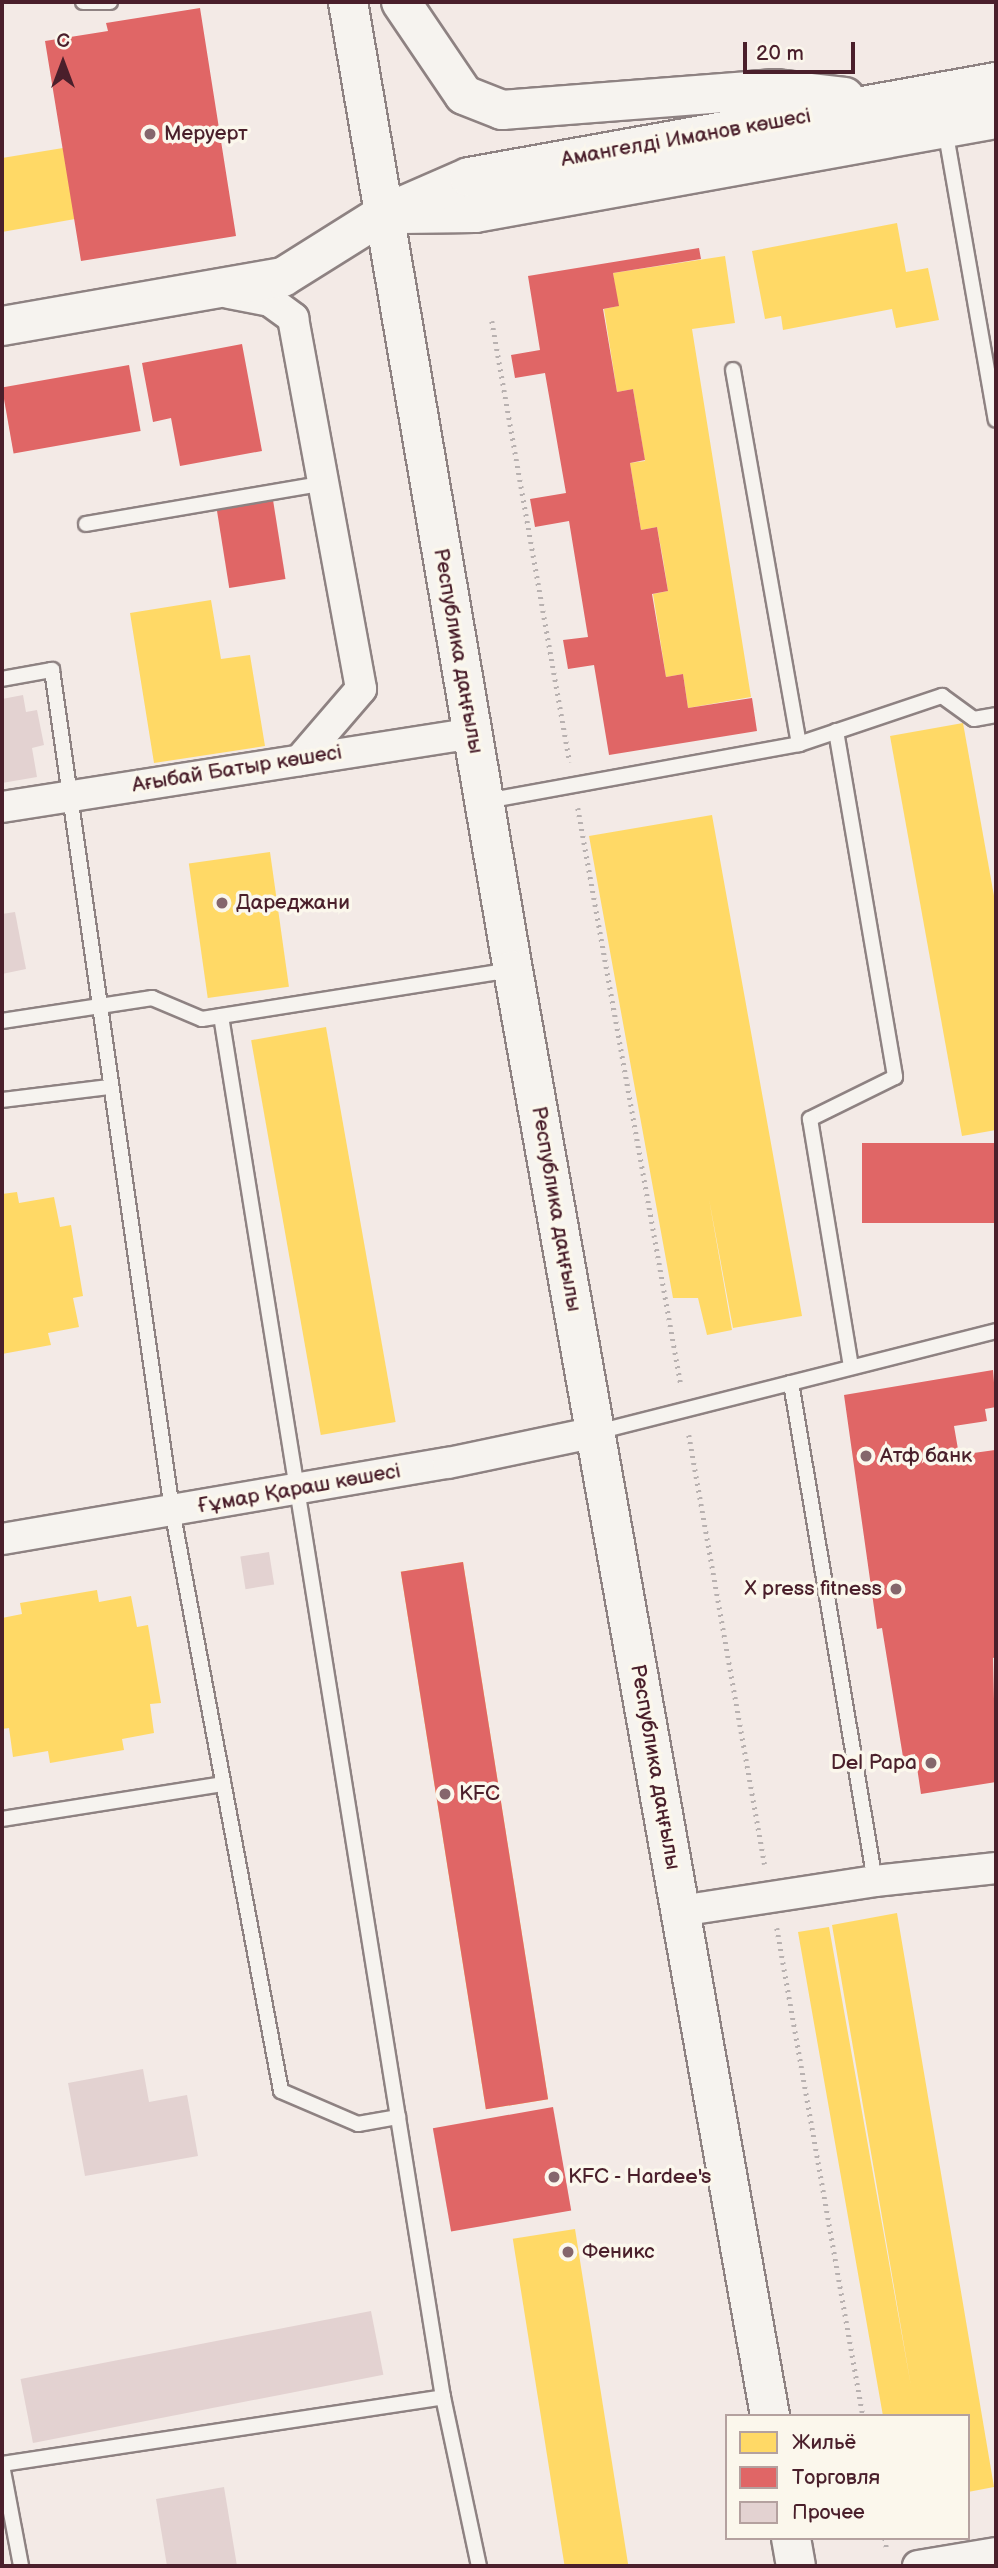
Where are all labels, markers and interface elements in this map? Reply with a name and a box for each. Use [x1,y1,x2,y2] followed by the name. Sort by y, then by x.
[28,28,98,98] north arrow
[746,28,858,72] scale bar
[56,30,70,53] text: С
[756,41,804,66] text: 20 m
[559,104,813,172] street label: Амангелді Иманов көшесі
[164,121,248,147] place label: Меруерт
[142,126,158,142] marker: Меруерт
[428,546,488,756] street label: Республика даңғылы
[130,740,344,798] street label: Ағыбай Батыр көшесі
[236,890,350,916] place label: Дареджани
[214,895,230,911] marker: Дареджани
[526,1104,586,1314] street label: Республика даңғылы
[880,1443,972,1469] place label: Атф банк
[858,1448,874,1464] marker: Атф банк
[195,1459,403,1519] street label: Ғұмар Қараш көшесі
[744,1576,882,1602] place label: X press fitness
[888,1581,904,1597] marker: X press fitness
[625,1662,685,1872] street label: Республика даңғылы
[831,1750,917,1776] place label: Del Papa
[923,1755,939,1771] marker: Del Papa
[459,1781,500,1807] place label: KFC
[437,1786,453,1802] marker: KFC
[568,2164,713,2190] place label: KFC - Hardee's
[546,2169,562,2185] marker: KFC - Hardee's
[582,2239,655,2265] place label: Феникс
[560,2244,576,2260] marker: Феникс
[725,2414,970,2540] legend
[792,2430,856,2455] text: Жильё
[792,2465,880,2490] text: Торговля
[792,2500,865,2525] text: Прочее

